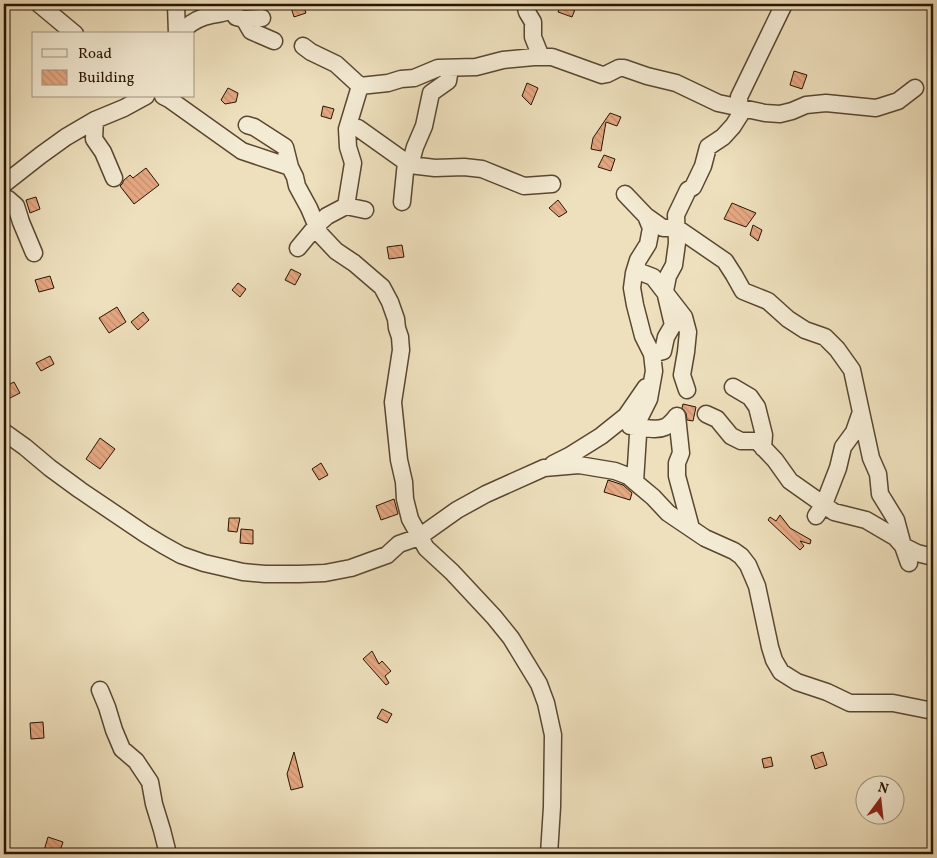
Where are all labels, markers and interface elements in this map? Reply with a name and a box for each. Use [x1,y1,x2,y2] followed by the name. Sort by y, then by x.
[32,32,195,98] legend
[78,44,112,65] text: Road
[78,68,135,89] text: Building
[854,776,904,826] north arrow
[876,778,890,799] text: N

